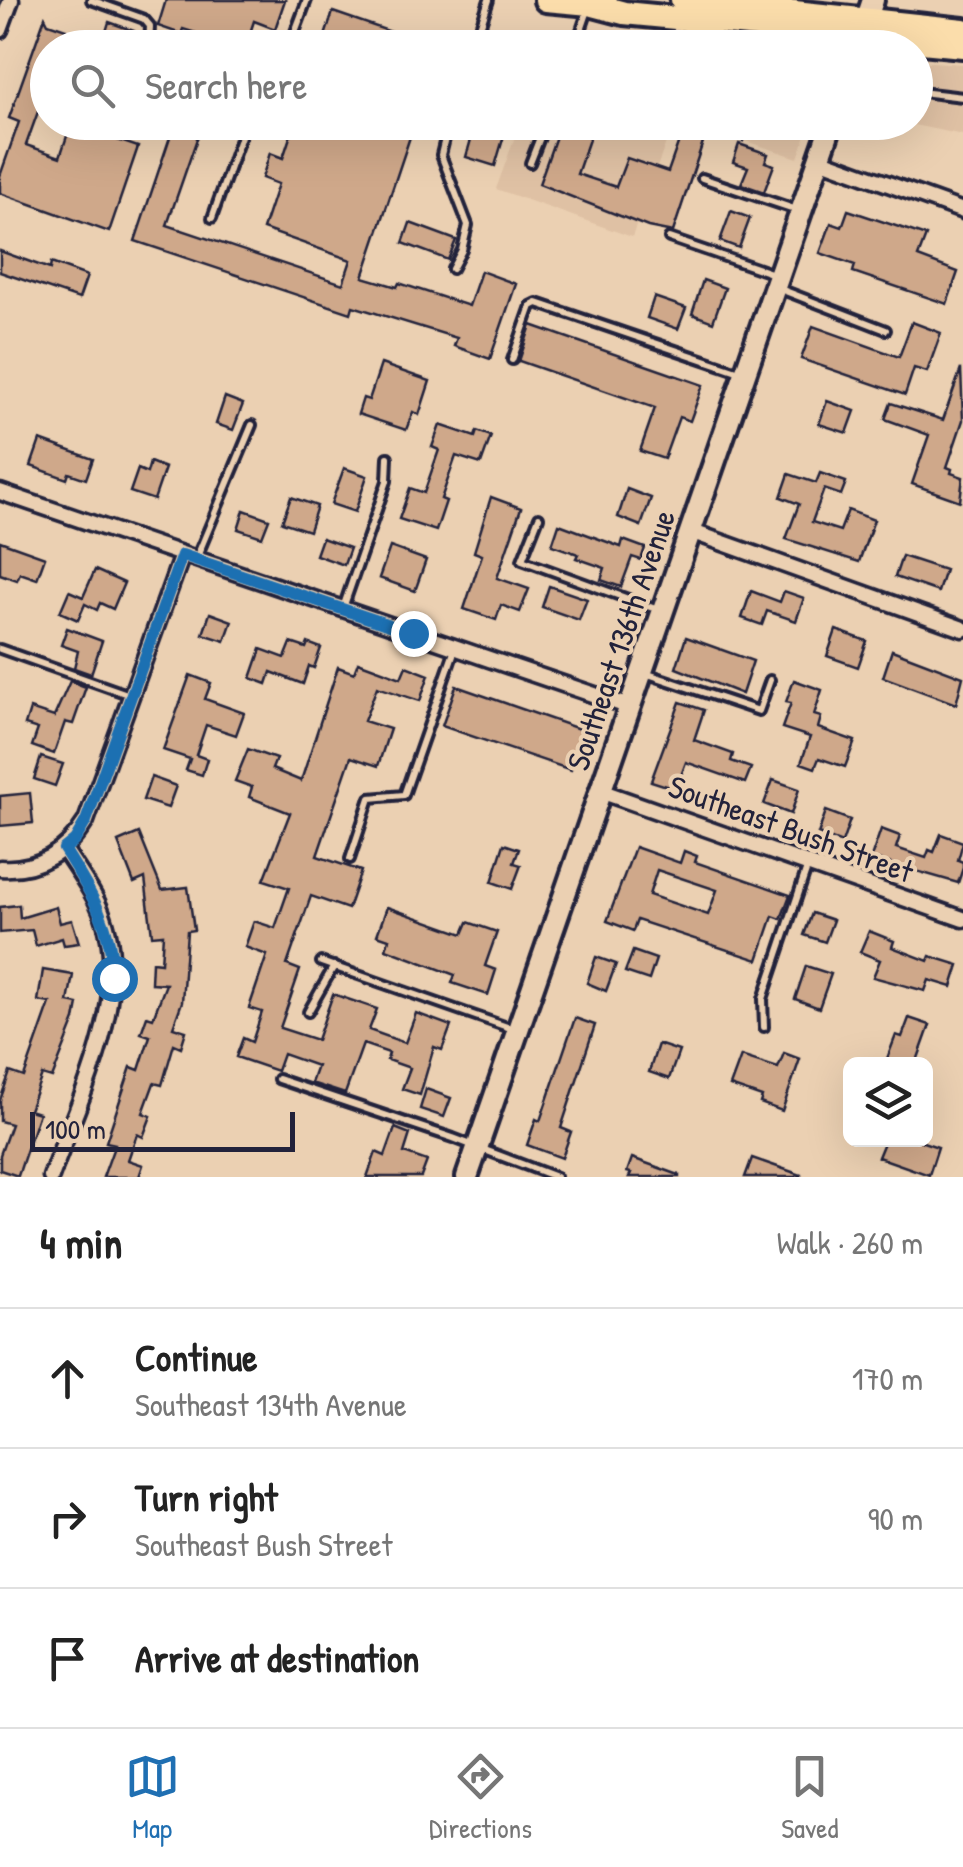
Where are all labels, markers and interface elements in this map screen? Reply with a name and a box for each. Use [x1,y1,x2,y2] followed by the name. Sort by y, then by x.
[30,30,933,140] search box
[65,58,120,113] icon: search
[145,59,307,111] text: Search here
[556,504,685,776] street label: Southeast 136th Avenue
[391,611,437,657] route end
[663,764,920,893] street label: Southeast Bush Street
[92,956,138,1002] route start
[843,1057,933,1147] map controls
[843,1057,933,1147] button: layers
[30,1107,295,1152] scale bar
[45,1110,106,1148] text: 100 m
[40,1214,122,1271] text: 4 min
[777,1221,923,1264] text: Walk · 260 m
[135,1331,257,1383] text: Continue
[40,1351,95,1406] icon: ahead
[852,1357,923,1400] text: 170 m
[135,1383,407,1426] text: Southeast 134th Avenue
[135,1471,278,1523] text: Turn right
[40,1491,95,1546] icon: right
[868,1497,923,1540] text: 90 m
[135,1523,392,1566] text: Southeast Bush Street
[40,1631,95,1686] icon: arrive
[135,1632,419,1684] text: Arrive at destination
[125,1749,180,1847] tab: Map
[429,1749,532,1847] tab: Directions
[781,1749,838,1847] tab: Saved

